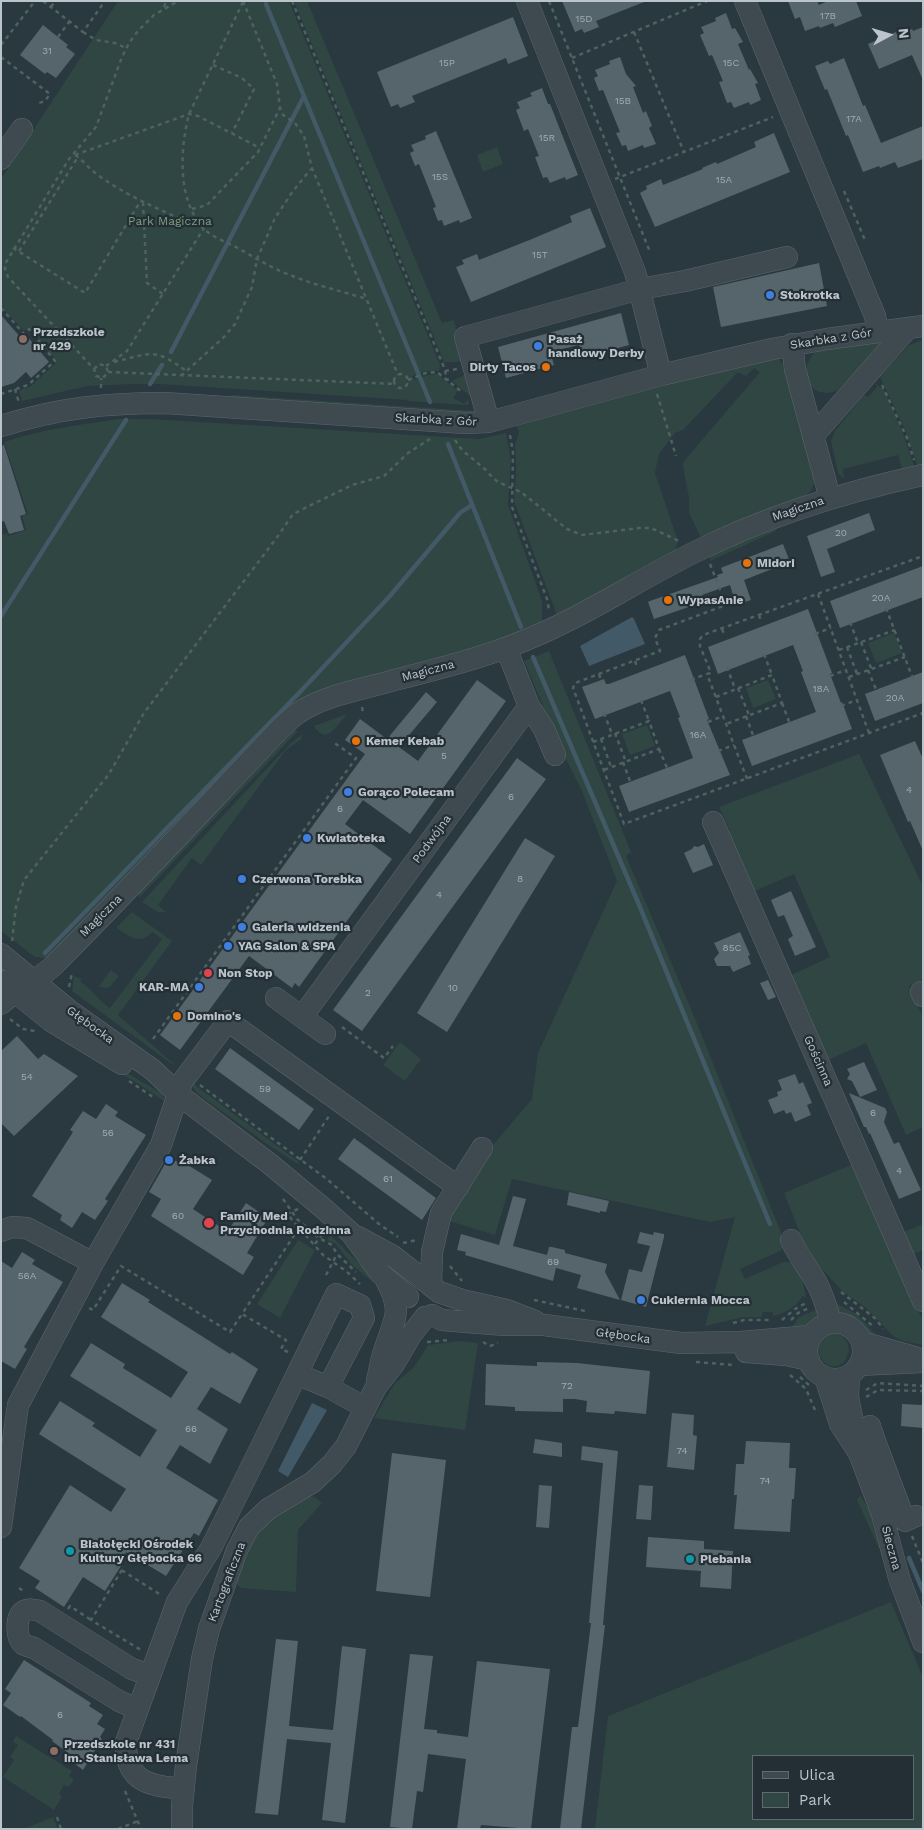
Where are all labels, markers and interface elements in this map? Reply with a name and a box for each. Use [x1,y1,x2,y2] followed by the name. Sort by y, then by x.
[820,10,836,22] house number: 17B
[864,10,914,60] north arrow
[576,13,592,25] house number: 15D
[895,27,912,39] text: N
[42,45,52,57] house number: 31
[439,57,455,69] house number: 15P
[723,57,739,69] house number: 15C
[615,95,631,107] house number: 15B
[846,113,862,125] house number: 17A
[539,132,555,144] house number: 15R
[432,171,448,183] house number: 15S
[716,174,732,186] house number: 15A
[128,214,212,228] park label: Park Magiczna
[532,249,548,261] house number: 15T
[780,288,840,302] place label: Stokrotka
[764,289,776,301] marker: Stokrotka
[33,325,105,353] place label: Przedszkole nr 429
[789,325,873,353] street label: Skarbka z Gór
[548,332,644,360] place label: Pasaż handlowy Derby
[17,333,29,345] marker: Przedszkole nr 429
[532,340,544,352] marker: Pasaż handlowy Derby
[469,360,536,374] place label: Dirty Tacos
[540,361,552,373] marker: Dirty Tacos
[394,411,478,429] street label: Skarbka z Gór
[770,493,826,525] street label: Magiczna
[835,527,847,539] house number: 20
[757,556,795,570] place label: Midori
[741,557,753,569] marker: Midori
[872,592,890,604] house number: 20A
[678,593,743,607] place label: WypasAnie
[662,594,674,606] marker: WypasAnie
[400,657,456,685] street label: Magiczna
[813,683,829,695] house number: 18A
[886,692,904,704] house number: 20A
[690,729,706,741] house number: 16A
[366,734,444,748] place label: Kemer Kebab
[350,735,362,747] marker: Kemer Kebab
[441,750,447,762] house number: 5
[906,784,912,796] house number: 4
[358,785,454,799] place label: Gorąco Polecam
[342,786,354,798] marker: Gorąco Polecam
[508,791,514,803] house number: 6
[337,803,343,815] house number: 6
[410,812,454,866] street label: Podwójna
[317,831,385,845] place label: Kwiatoteka
[301,832,313,844] marker: Kwiatoteka
[252,872,362,886] place label: Czerwona Torebka
[236,873,248,885] marker: Czerwona Torebka
[517,873,523,885] house number: 8
[436,889,442,901] house number: 4
[77,892,125,940] street label: Magiczna
[252,920,350,934] place label: Galeria widzenia
[236,921,248,933] marker: Galeria widzenia
[238,939,335,953] place label: YAG Salon & SPA
[222,940,234,952] marker: YAG Salon & SPA
[723,942,741,954] house number: 85C
[218,966,273,980] place label: Non Stop
[202,967,214,979] marker: Non Stop
[139,980,189,994] place label: KAR-MA
[193,981,205,993] marker: KAR-MA
[448,982,458,994] house number: 10
[365,987,371,999] house number: 2
[64,1003,116,1047] street label: Głębocka
[187,1009,241,1023] place label: Domino's
[171,1010,183,1022] marker: Domino's
[800,1034,836,1088] street label: Gościnna
[21,1071,33,1083] house number: 54
[259,1083,271,1095] house number: 59
[870,1107,876,1119] house number: 6
[102,1127,114,1139] house number: 56
[179,1153,215,1167] place label: Żabka
[163,1154,175,1166] marker: Żabka
[896,1165,902,1177] house number: 4
[383,1173,393,1185] house number: 61
[220,1209,351,1237] place label: Family Med Przychodnia Rodzinna
[172,1210,184,1222] house number: 60
[202,1216,216,1230] marker: Family Med Przychodnia Rodzinna
[547,1256,559,1268] house number: 69
[18,1270,36,1282] house number: 56A
[651,1293,750,1307] place label: Cukiernia Mocca
[635,1294,647,1306] marker: Cukiernia Mocca
[595,1325,651,1347] street label: Głębocka
[561,1380,573,1392] house number: 72
[185,1423,197,1435] house number: 66
[676,1445,688,1457] house number: 74
[759,1475,771,1487] house number: 74
[878,1524,904,1572] street label: Sieczna
[80,1537,202,1565] place label: Białołęcki Ośrodek Kultury Głębocka 66
[205,1540,249,1624] street label: Kartograficzna
[64,1545,76,1557] marker: Białołęcki Ośrodek Kultury Głębocka 66
[700,1552,751,1566] place label: Plebania
[684,1553,696,1565] marker: Plebania
[57,1709,63,1721] house number: 6
[64,1737,188,1765] place label: Przedszkole nr 431 im. Stanisława Lema
[48,1745,60,1757] marker: Przedszkole nr 431 im. Stanisława Lema
[752,1755,914,1820] legend
[799,1766,835,1784] text: Ulica
[799,1791,831,1809] text: Park

